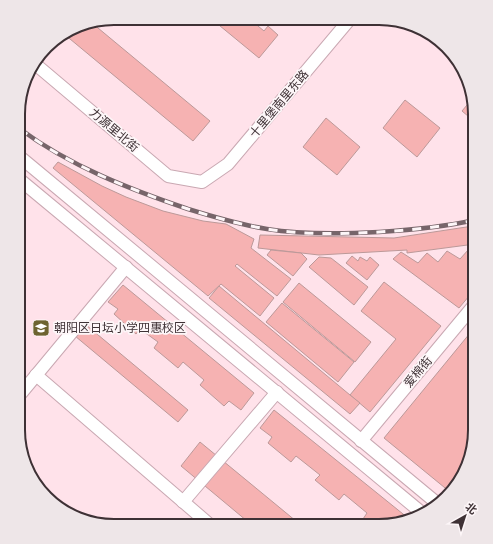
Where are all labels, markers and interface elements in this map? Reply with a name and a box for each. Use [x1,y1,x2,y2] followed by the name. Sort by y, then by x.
[245,66,312,141] street label: 十里堡南里东路
[86,104,143,155] street label: 力源里北街
[31,318,51,338] school or university icon: 朝阳区日坛小学四惠校区
[54,319,186,336] place label: 朝阳区日坛小学四惠校区
[400,352,436,391] street label: 爱棉街
[445,496,485,536] north arrow
[463,499,481,517] text: 北

